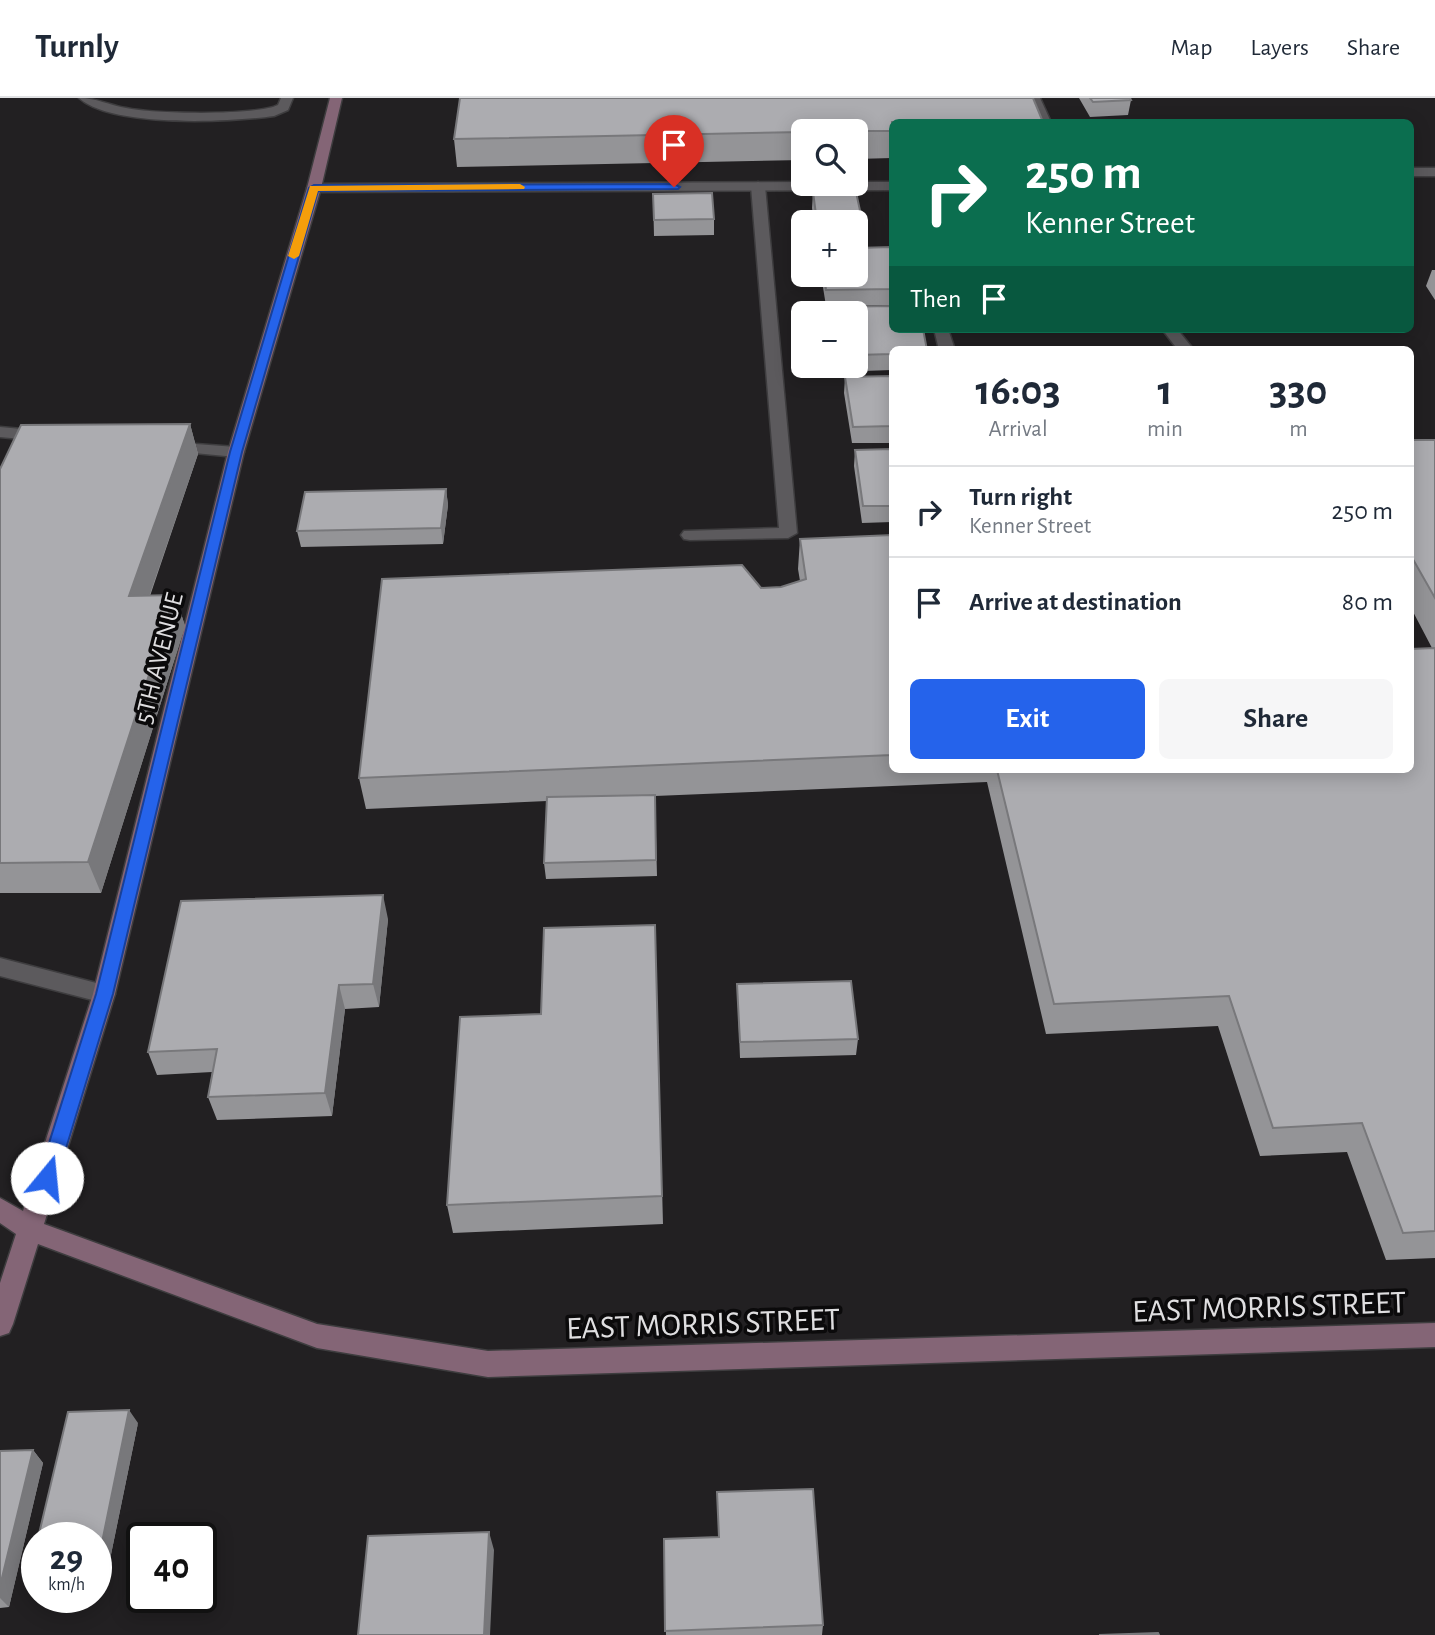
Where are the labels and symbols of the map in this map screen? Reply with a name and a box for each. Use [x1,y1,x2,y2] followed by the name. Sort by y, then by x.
[644,115,704,187] pin
[130,590,188,726] street label: 5TH AVENUE
[10,1141,84,1215] position arrow
[1131,1286,1407,1328] street label: EAST MORRIS STREET
[565,1303,841,1345] street label: EAST MORRIS STREET
[126,1522,217,1613] speed limit sign: 40

